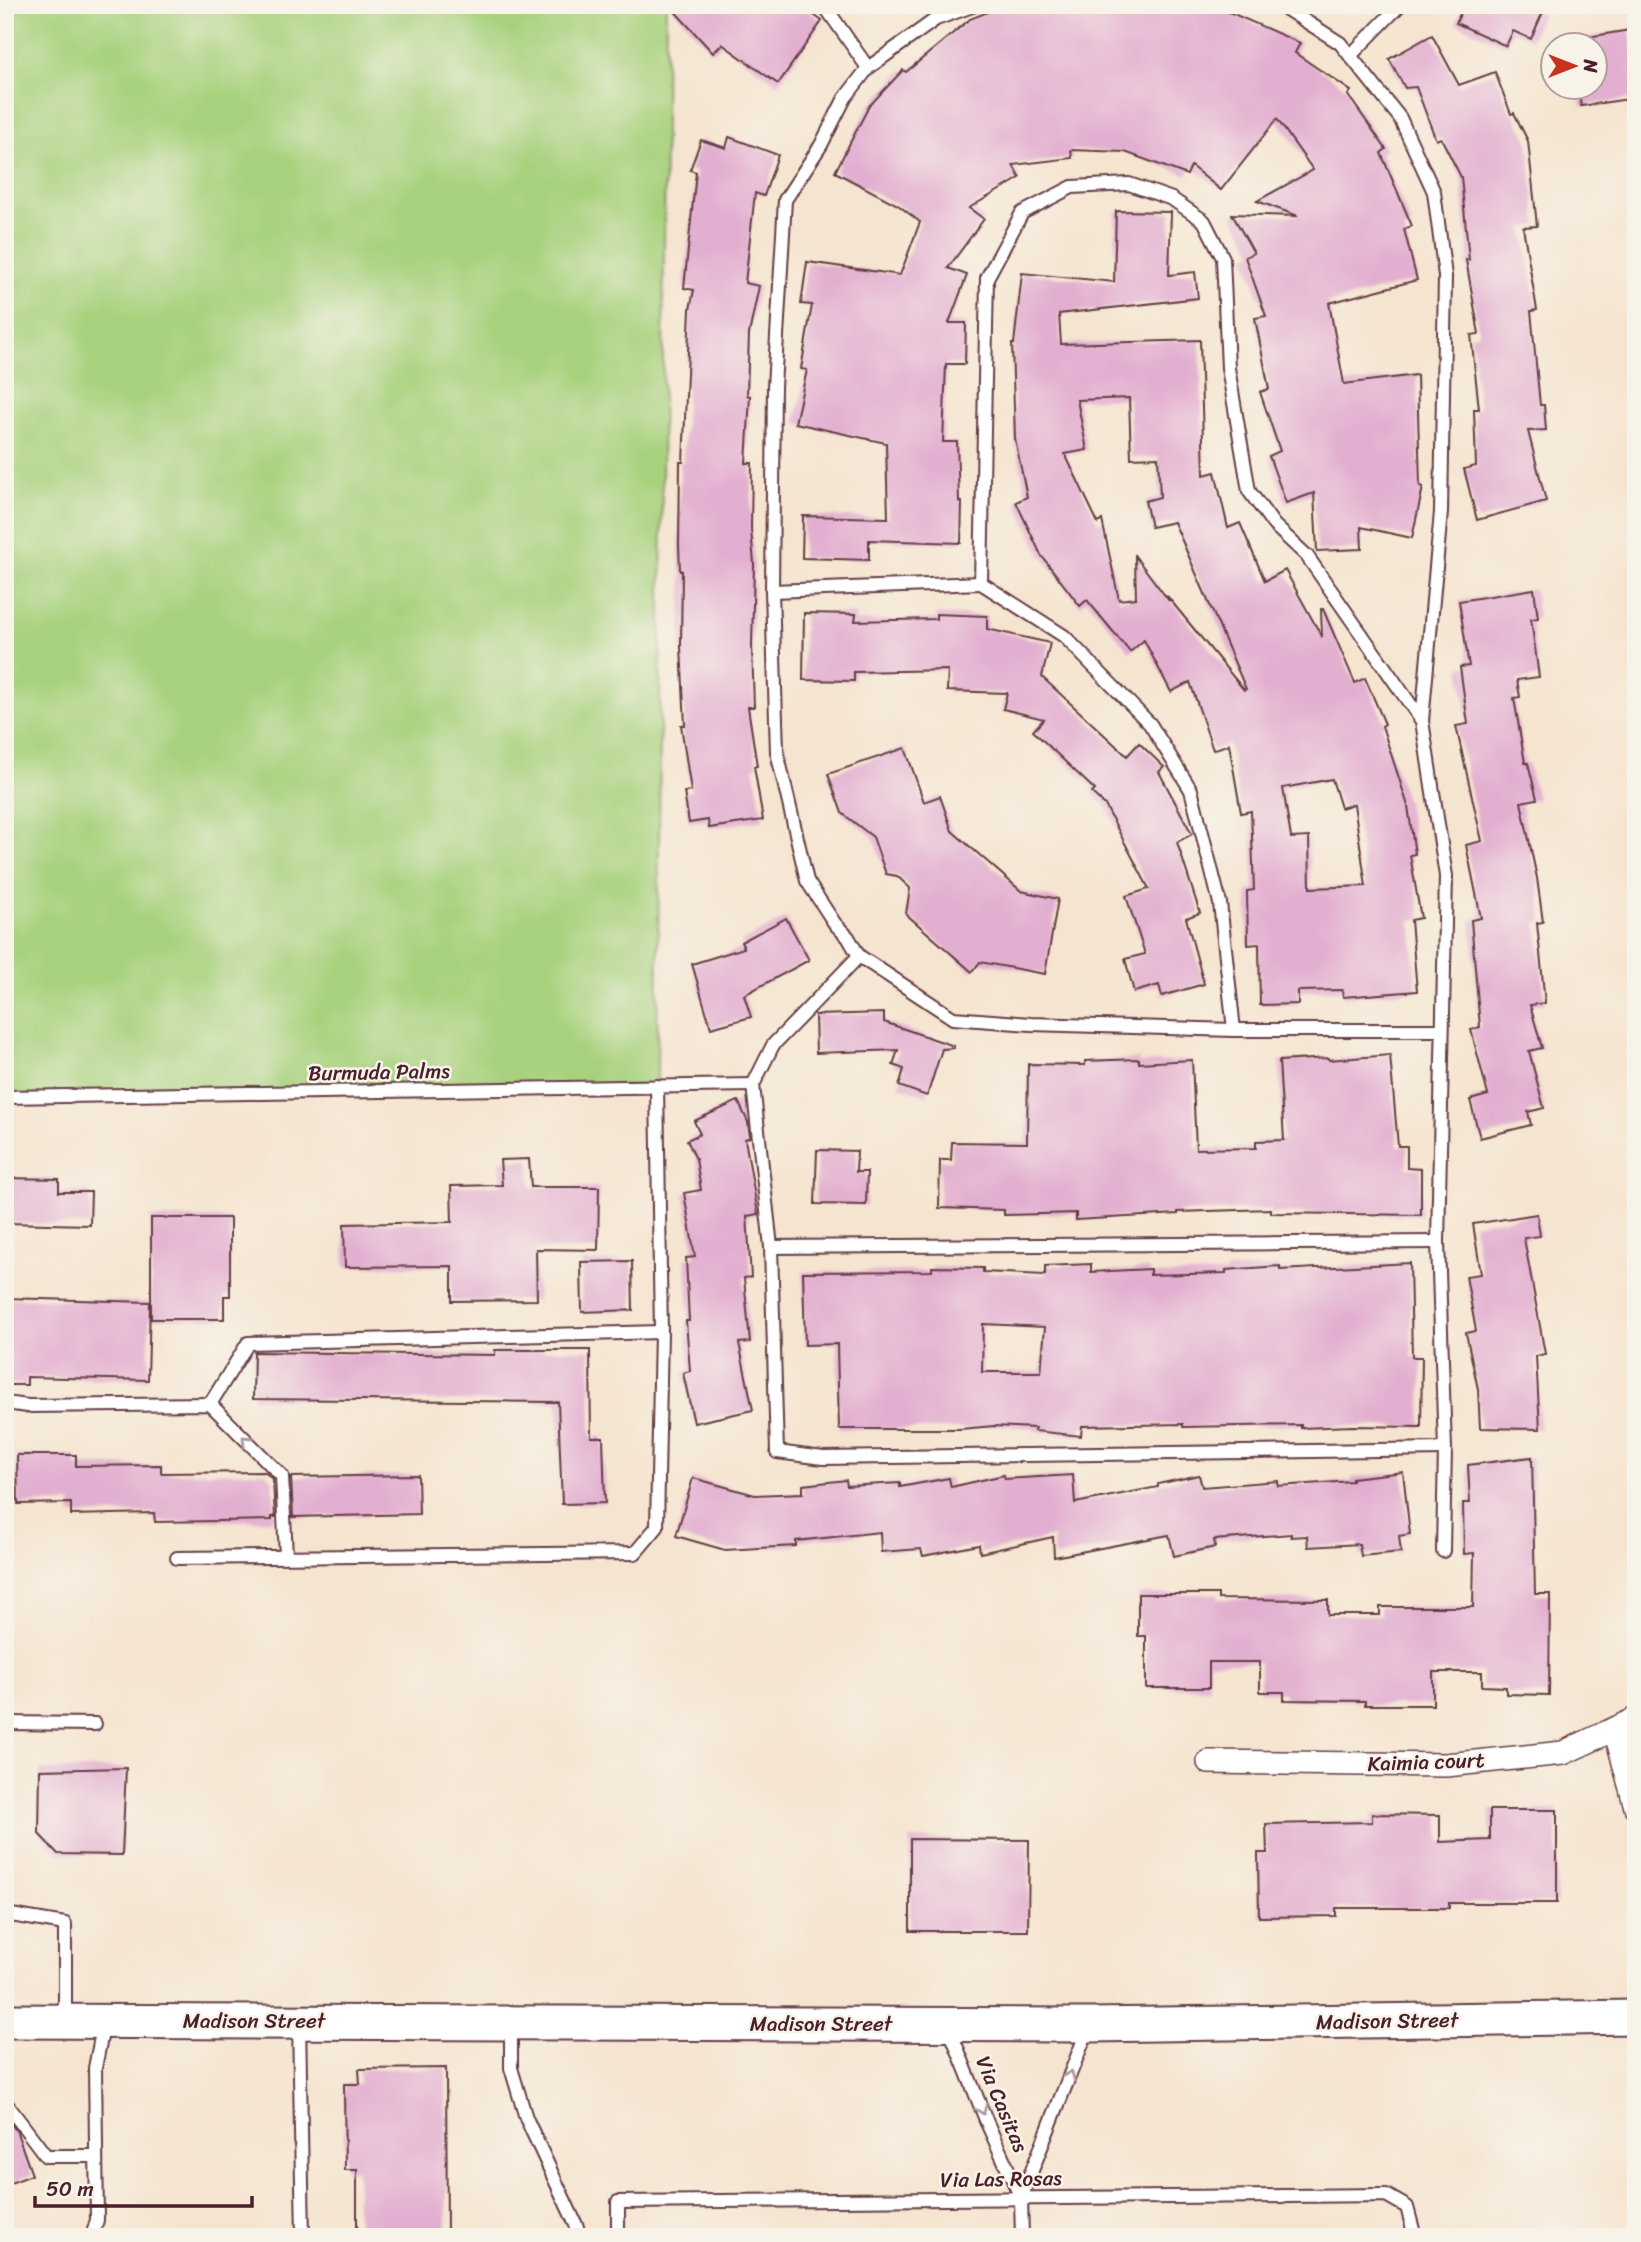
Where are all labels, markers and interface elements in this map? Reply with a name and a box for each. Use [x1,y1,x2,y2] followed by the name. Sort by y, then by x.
[1540,32,1610,102] north arrow
[1574,58,1607,73] text: N
[308,1052,450,1092] street label: Burmuda Palms
[242,1435,255,1448] one-way arrow
[1367,1741,1485,1783] street label: Kaimia court
[1315,2001,1460,2041] street label: Madison Street
[183,2002,327,2040] street label: Madison Street
[750,2005,894,2043] street label: Madison Street
[965,2050,1040,2159] street label: Via Casitas
[1061,2070,1075,2082] one-way arrow
[974,2104,988,2116] one-way arrow
[940,2159,1063,2199] street label: Via Las Rosas
[35,2165,252,2209] scale bar
[46,2170,94,2208] text: 50 m

